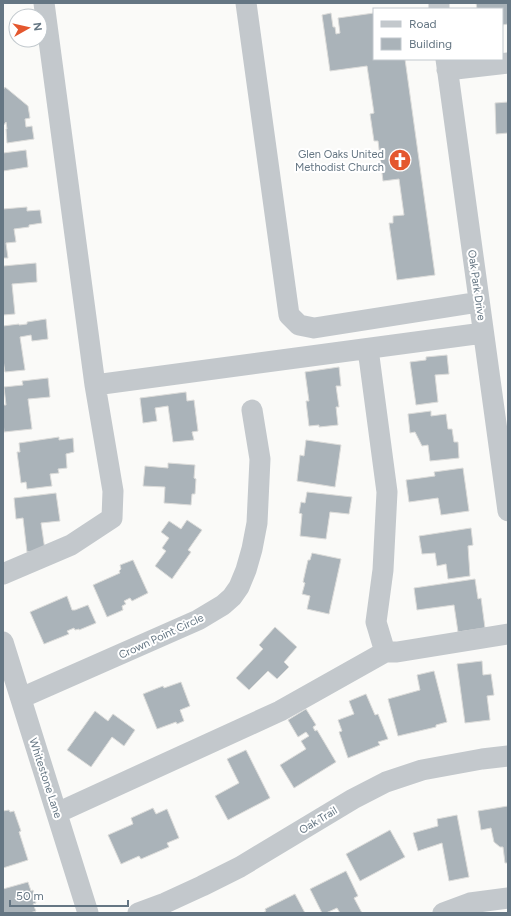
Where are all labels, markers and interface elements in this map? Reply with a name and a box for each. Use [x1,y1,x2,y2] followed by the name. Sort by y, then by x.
[8,8,48,48] north arrow
[373,8,503,60] legend
[409,17,437,31] text: Road
[30,22,44,32] text: N
[409,37,452,51] text: Building
[387,147,413,173] church icon: Glen Oaks United Methodist Church
[295,148,384,174] place label: Glen Oaks United Methodist Church
[465,249,488,321] street label: Oak Park Drive
[117,611,206,662] street label: Crown Point Circle
[26,737,65,820] street label: Whitestone Lane
[297,804,340,837] street label: Oak Trail
[10,882,128,908] scale bar
[16,889,44,903] text: 50 m

